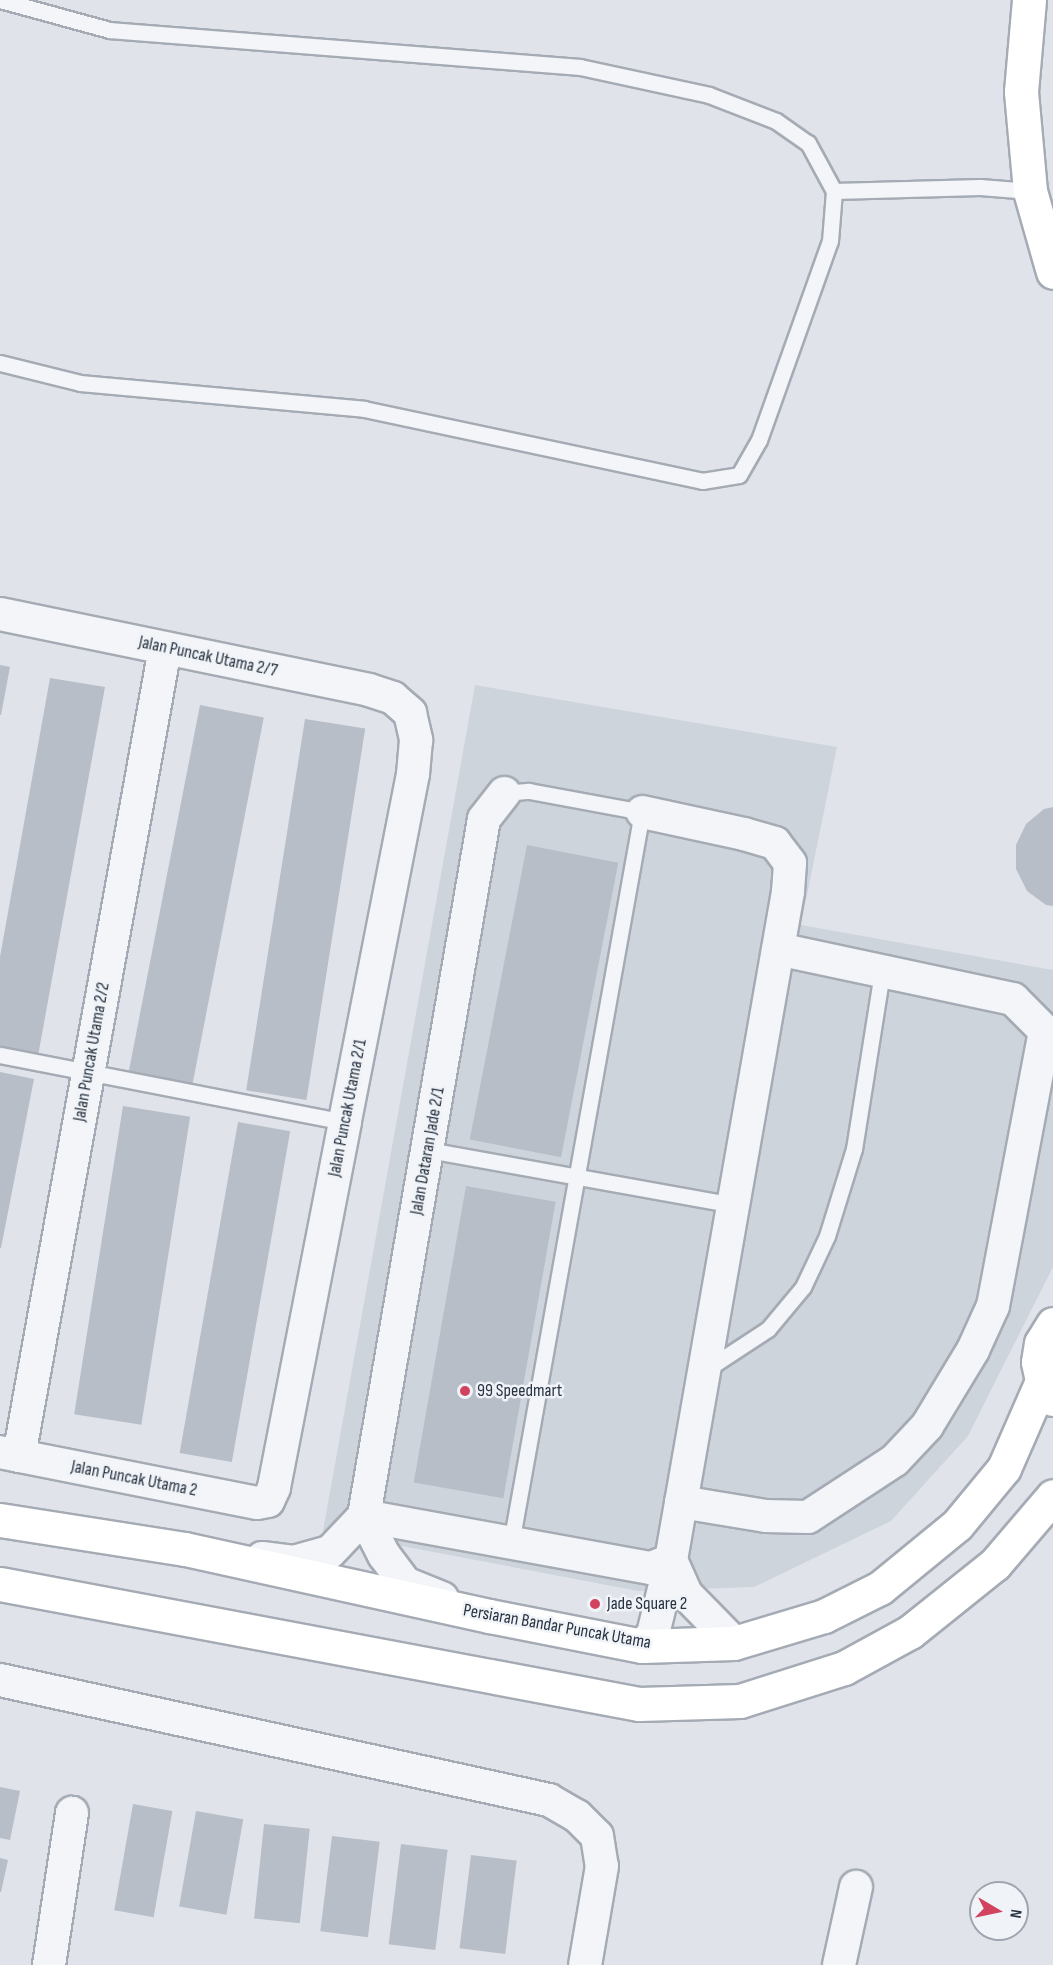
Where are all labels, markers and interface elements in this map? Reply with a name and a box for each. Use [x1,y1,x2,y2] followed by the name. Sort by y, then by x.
[137,632,279,682] street label: Jalan Puncak Utama 2/7
[69,981,115,1123] street label: Jalan Puncak Utama 2/2
[324,1037,372,1179] street label: Jalan Puncak Utama 2/1
[406,1085,450,1217] street label: Jalan Dataran Jade 2/1
[477,1380,562,1402] place label: 99 Speedmart
[458,1384,472,1398] marker: 99 Speedmart
[69,1456,199,1502] street label: Jalan Puncak Utama 2
[607,1593,687,1615] place label: Jade Square 2
[588,1597,602,1611] marker: Jade Square 2
[461,1600,653,1654] street label: Persiaran Bandar Puncak Utama
[969,1881,1029,1941] north arrow
[1005,1908,1025,1919] text: N

